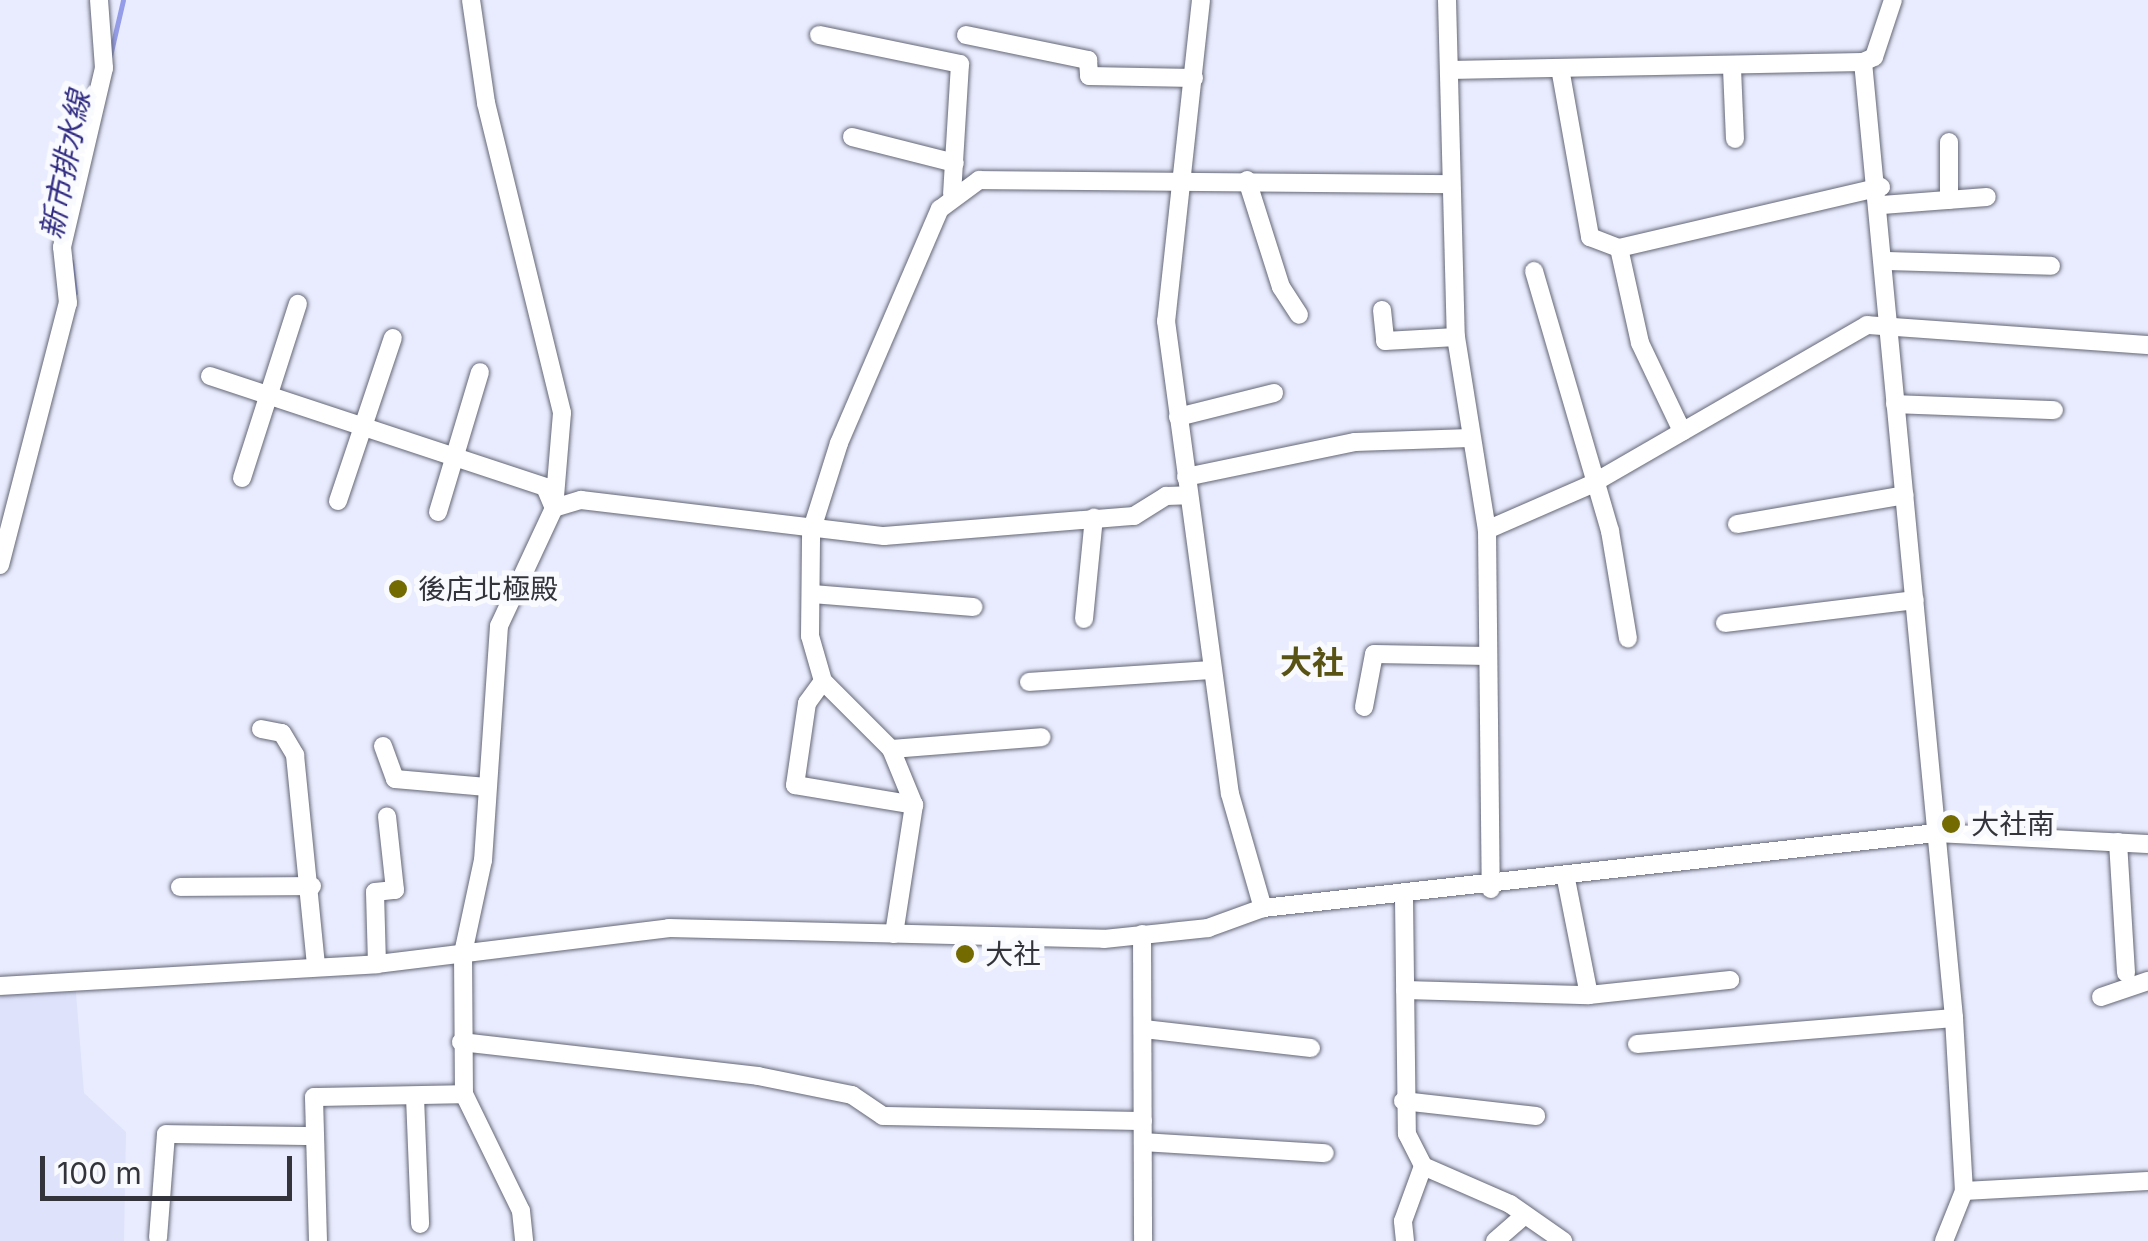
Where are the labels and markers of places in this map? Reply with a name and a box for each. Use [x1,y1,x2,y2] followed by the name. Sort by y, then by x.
[418,572,558,606] place label: 後店北極殿
[387,578,409,600] marker: 後店北極殿
[1971,807,2055,841] place label: 大社南
[1940,813,1962,835] marker: 大社南
[985,937,1041,971] place label: 大社
[954,943,976,965] marker: 大社

